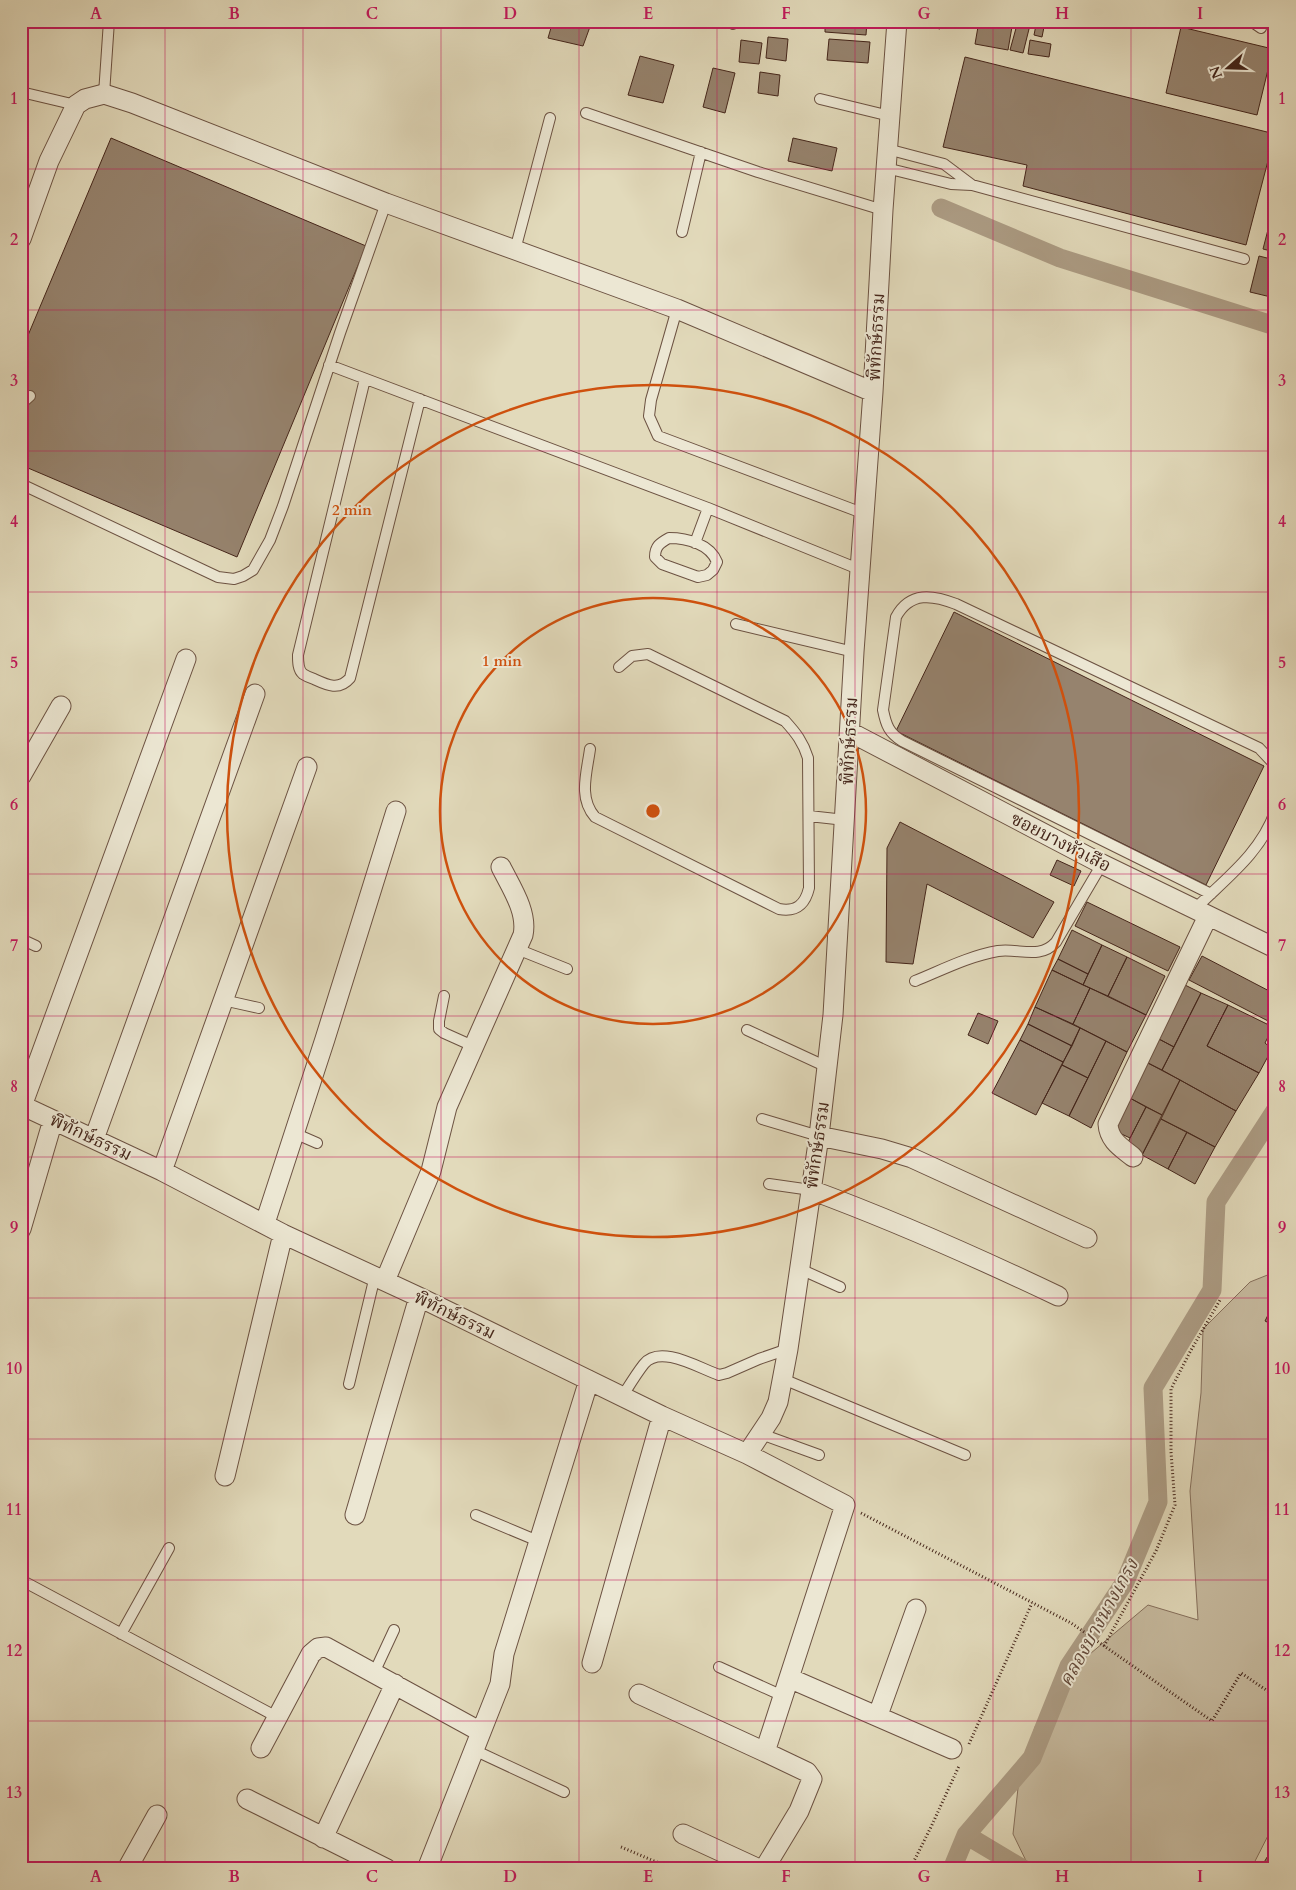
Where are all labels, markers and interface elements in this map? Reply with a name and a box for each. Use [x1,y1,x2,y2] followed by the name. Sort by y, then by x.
[90,3,102,25] text: A
[228,3,240,25] text: B
[366,3,378,25] text: C
[503,3,517,25] text: D
[643,3,653,25] text: E
[781,3,791,25] text: F
[917,3,931,25] text: G
[1055,3,1069,25] text: H
[1197,3,1203,25] text: I
[1204,42,1254,92] north arrow
[1205,63,1227,81] text: N
[10,88,18,110] text: 1
[1278,88,1286,110] text: 1
[10,229,18,251] text: 2
[1278,229,1286,251] text: 2
[862,292,891,382] street label: พิทักษ์ธรรม
[10,370,18,392] text: 3
[1278,370,1286,392] text: 3
[332,500,372,520] text: 2 min
[10,511,18,533] text: 4
[1278,511,1286,533] text: 4
[482,651,522,671] text: 1 min
[10,652,18,674] text: 5
[1278,652,1286,674] text: 5
[835,696,864,786] street label: พิทักษ์ธรรม
[10,794,18,816] text: 6
[1278,794,1286,816] text: 6
[644,802,662,820] centre of rings
[1006,806,1115,878] street label: ซอยบางหัวเสือ
[10,935,18,957] text: 7
[1278,935,1286,957] text: 7
[10,1076,18,1098] text: 8
[1278,1076,1286,1098] text: 8
[799,1100,836,1190] street label: พิทักษ์ธรรม
[46,1108,136,1167] street label: พิทักษ์ธรรม
[10,1217,18,1239] text: 9
[1278,1217,1286,1239] text: 9
[410,1285,500,1346] street label: พิทักษ์ธรรม
[6,1358,22,1380] text: 10
[1274,1358,1290,1380] text: 10
[6,1499,22,1521] text: 11
[1274,1499,1290,1521] text: 11
[1053,1553,1145,1691] water label: คลองบางนางเกรง
[6,1640,22,1662] text: 12
[1274,1640,1290,1662] text: 12
[6,1782,22,1804] text: 13
[1274,1782,1290,1804] text: 13
[90,1866,102,1888] text: A
[228,1866,240,1888] text: B
[366,1866,378,1888] text: C
[503,1866,517,1888] text: D
[643,1866,653,1888] text: E
[781,1866,791,1888] text: F
[917,1866,931,1888] text: G
[1055,1866,1069,1888] text: H
[1197,1866,1203,1888] text: I

